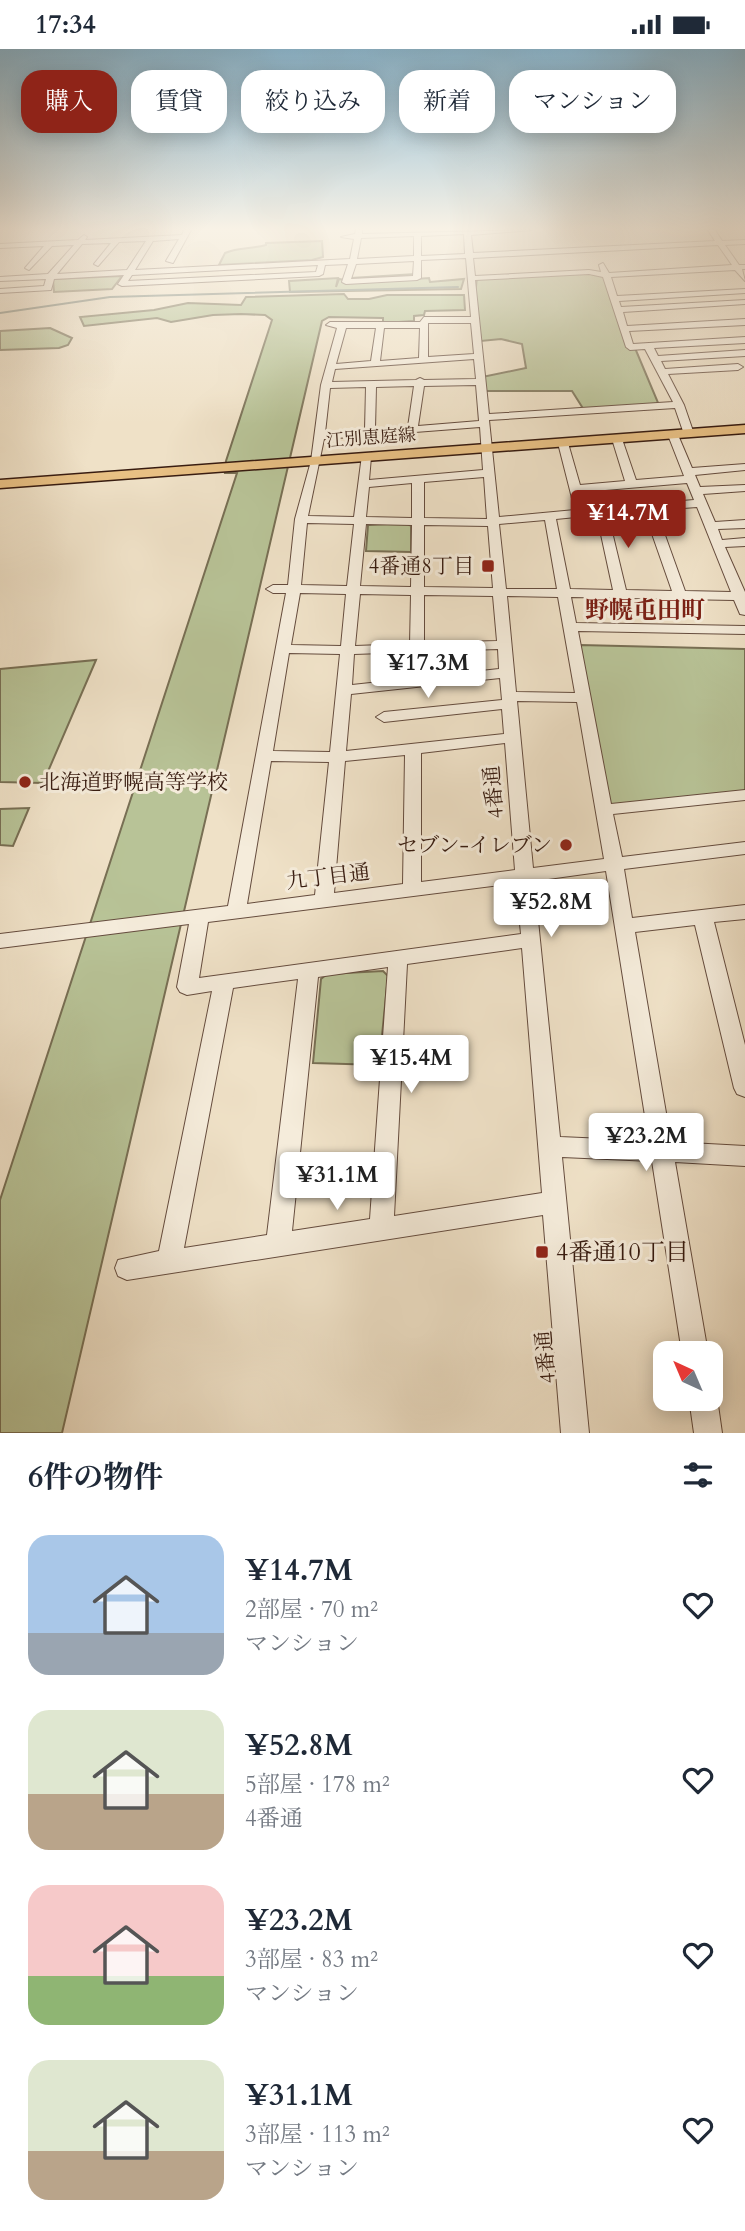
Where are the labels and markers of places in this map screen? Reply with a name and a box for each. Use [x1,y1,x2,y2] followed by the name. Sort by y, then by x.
[571,491,685,550] pin: ¥14.7M
[368,552,474,581] place label: 4番通8丁目
[480,558,496,574] marker: 4番通8丁目
[371,641,485,700] pin: ¥17.3M
[39,768,228,797] place label: 北海道野幌高等学校
[17,774,33,790] marker: 北海道野幌高等学校
[397,831,552,860] place label: セブン-イレブン
[558,837,574,853] marker: セブン-イレブン
[494,879,608,939] pin: ¥52.8M
[354,1035,468,1095] pin: ¥15.4M
[589,1113,703,1173] pin: ¥23.2M
[280,1153,394,1212] pin: ¥31.1M
[556,1236,689,1269] place label: 4番通10丁目
[534,1244,550,1260] marker: 4番通10丁目

